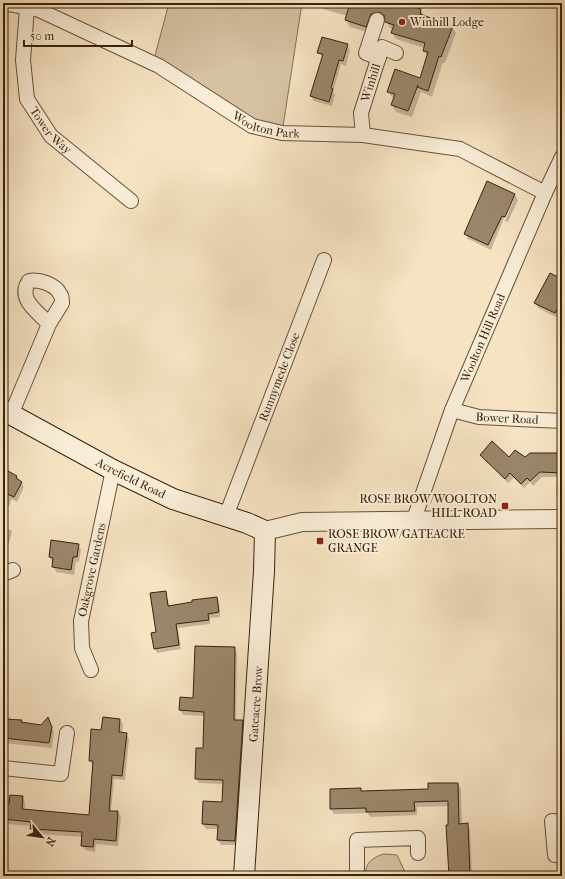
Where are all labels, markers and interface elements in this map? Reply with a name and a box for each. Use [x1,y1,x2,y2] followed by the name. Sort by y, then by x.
[409,15,484,29] place label: Winhill Lodge
[397,17,407,27] marker: Winhill Lodge
[24,22,132,48] scale bar
[30,29,54,43] text: 50 m
[358,61,383,104] street label: Winhill
[27,104,75,157] street label: Tower Way
[229,108,300,140] street label: Woolton Park
[457,291,508,385] street label: Woolton Hill Road
[256,330,303,423] street label: Runnymede Close
[475,410,539,427] street label: Bower Road
[93,455,168,502] street label: Acrefield Road
[359,492,497,520] place label: ROSE BROW/WOOLTON HILL ROAD
[500,501,510,511] marker: ROSE BROW/WOOLTON HILL ROAD
[75,521,109,618] street label: Oakgrove Gardens
[328,527,465,555] place label: ROSE BROW/GATEACRE GRANGE
[315,536,325,546] marker: ROSE BROW/GATEACRE GRANGE
[246,664,266,743] street label: Gateacre Brow
[22,817,62,857] north arrow
[42,835,58,849] text: N

